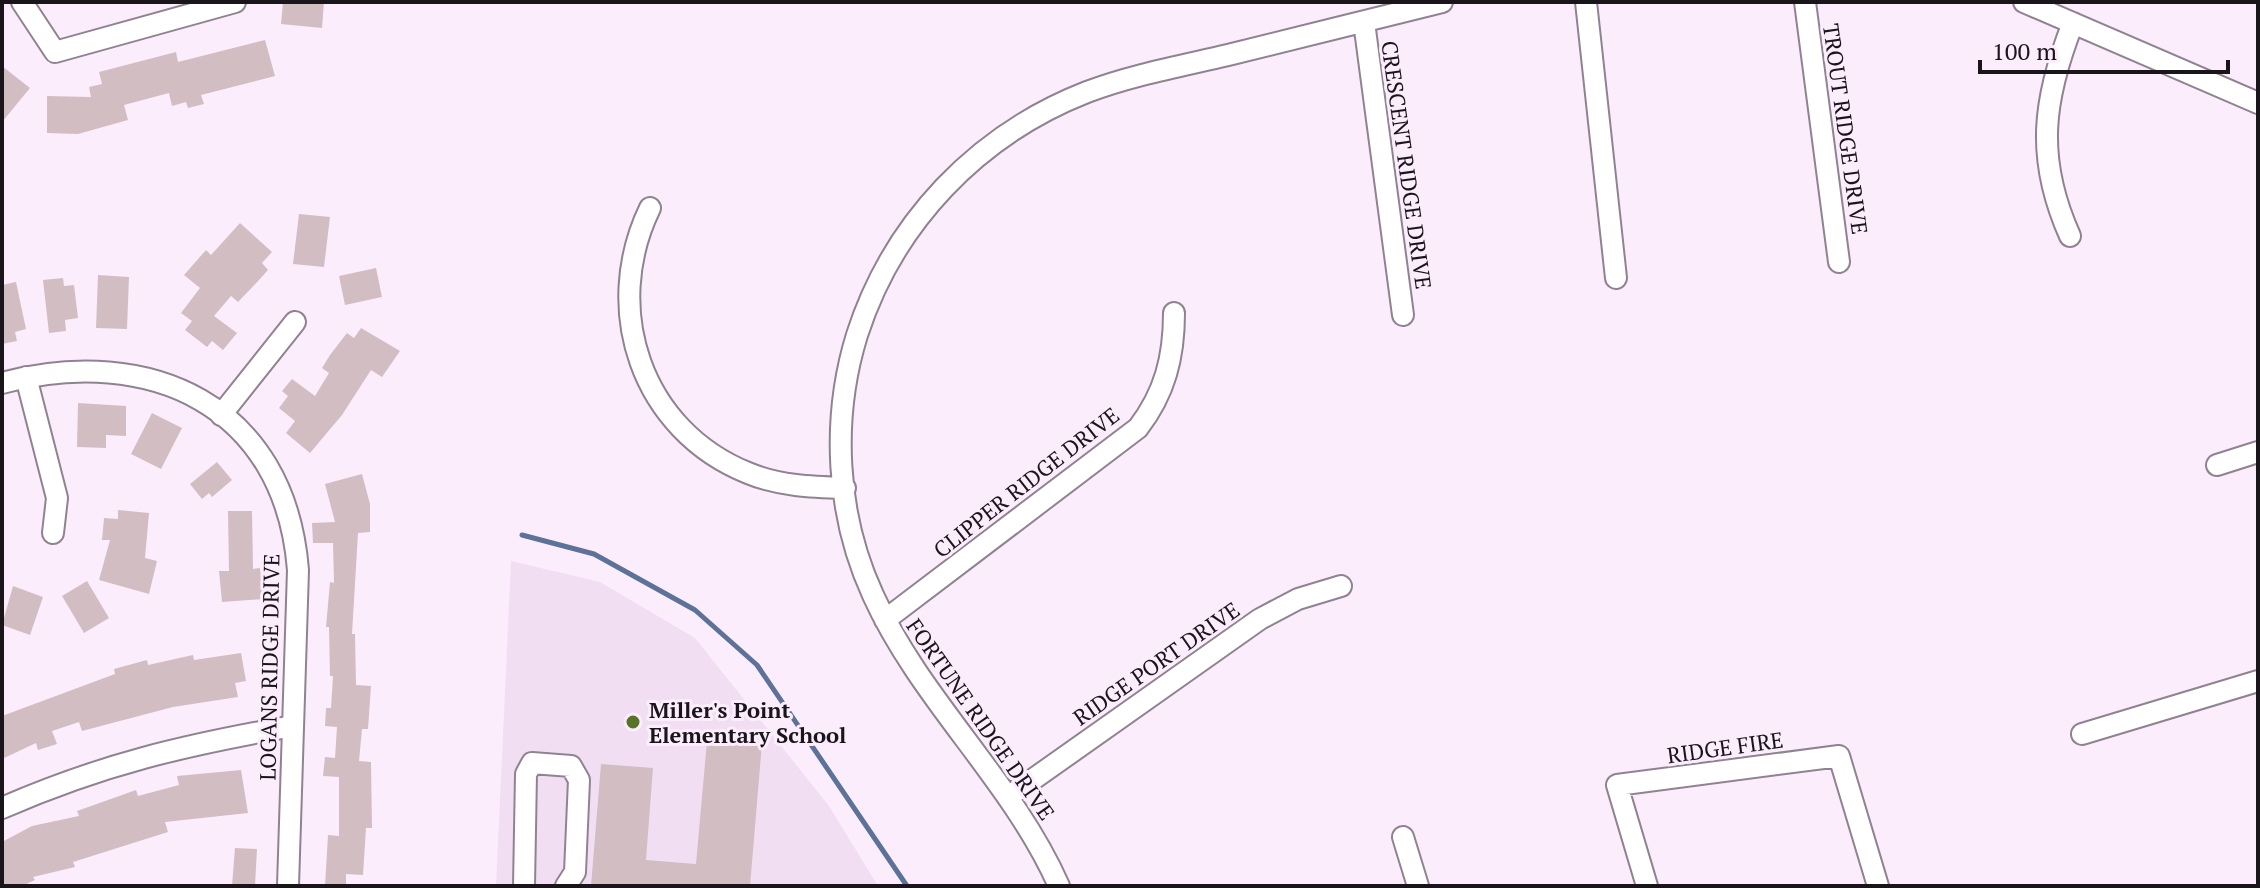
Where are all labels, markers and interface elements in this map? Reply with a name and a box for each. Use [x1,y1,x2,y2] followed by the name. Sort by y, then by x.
[1817,22,1875,236] street label: TROUT RIDGE DRIVE
[1980,24,2228,74] scale bar
[1992,35,2057,67] text: 100 m
[1375,39,1439,291] street label: CRESCENT RIDGE DRIVE
[927,400,1125,564] street label: CLIPPER RIDGE DRIVE
[253,553,285,781] street label: LOGANS RIDGE DRIVE
[1067,595,1245,731] street label: RIDGE PORT DRIVE
[900,613,1062,825] street label: FORTUNE RIDGE DRIVE
[649,695,846,749] place label: Miller's Point Elementary School
[624,713,642,731] marker: Miller's Point Elementary School
[1665,724,1785,770] street label: RIDGE FIRE

